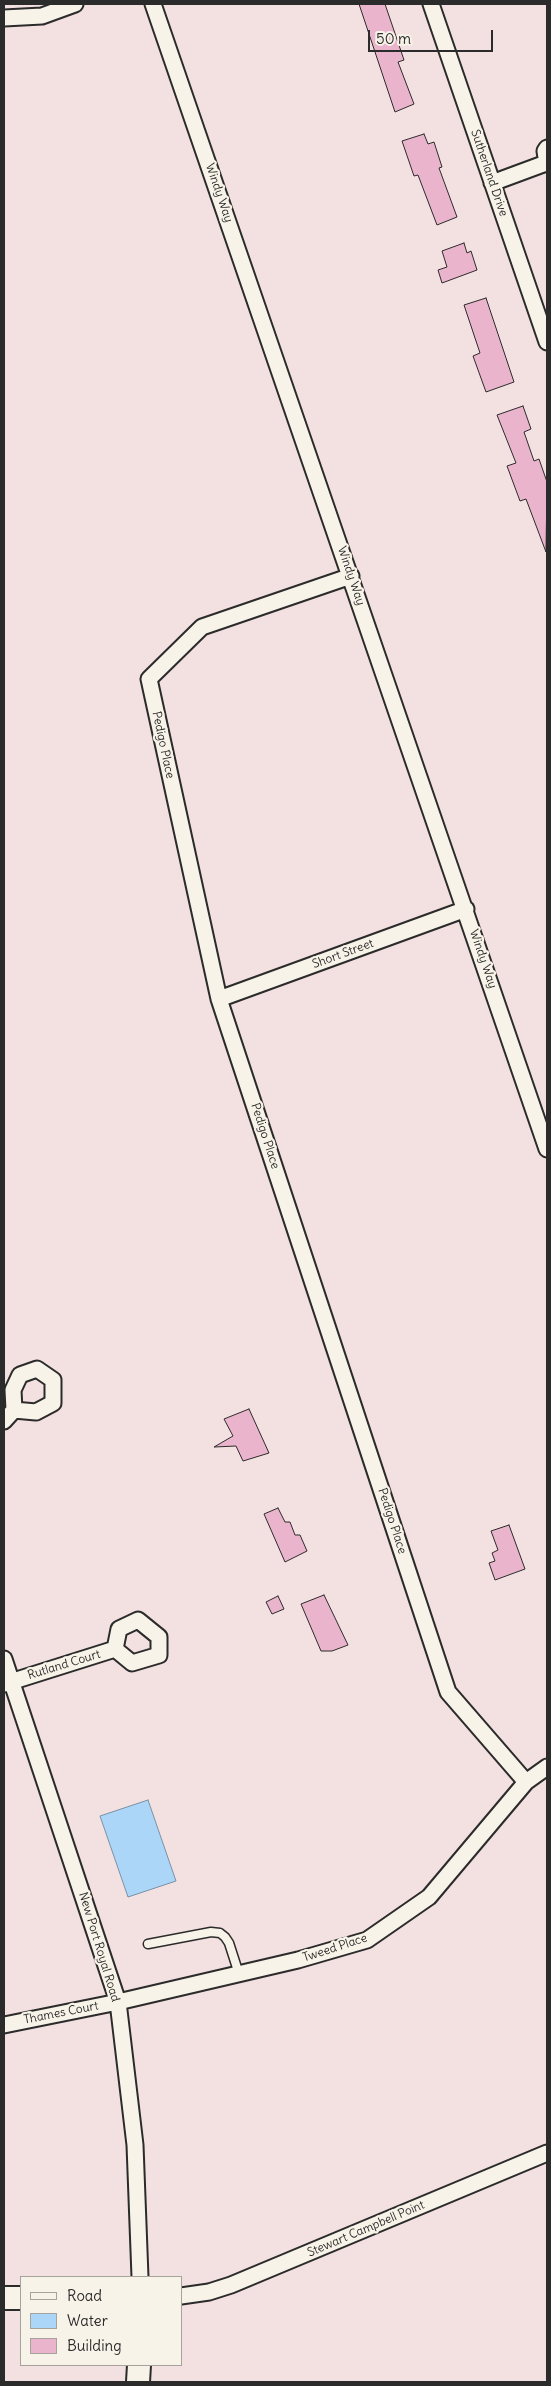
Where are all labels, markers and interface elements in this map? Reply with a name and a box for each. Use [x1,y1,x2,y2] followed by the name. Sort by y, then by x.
[371,20,496,52] scale bar
[376,29,411,48] text: 50 m
[467,128,511,218] street label: Sutherland Drive
[202,162,236,224] street label: Windy Way
[334,545,368,607] street label: Windy Way
[149,710,177,780] street label: Pedigo Place
[466,928,500,990] street label: Windy Way
[310,936,376,972] street label: Short Street
[248,1101,282,1171] street label: Pedigo Place
[375,1486,409,1556] street label: Pedigo Place
[26,1647,102,1683] street label: Rutland Court
[75,1890,123,2004] street label: New Port Royal Road
[301,1931,369,1965] street label: Tweed Place
[22,1999,100,2027] street label: Thames Court
[305,2198,427,2260] street label: Stewart Campbell Point
[20,2276,182,2366] legend
[67,2286,102,2305] text: Road
[67,2311,108,2330] text: Water
[67,2336,122,2355] text: Building

